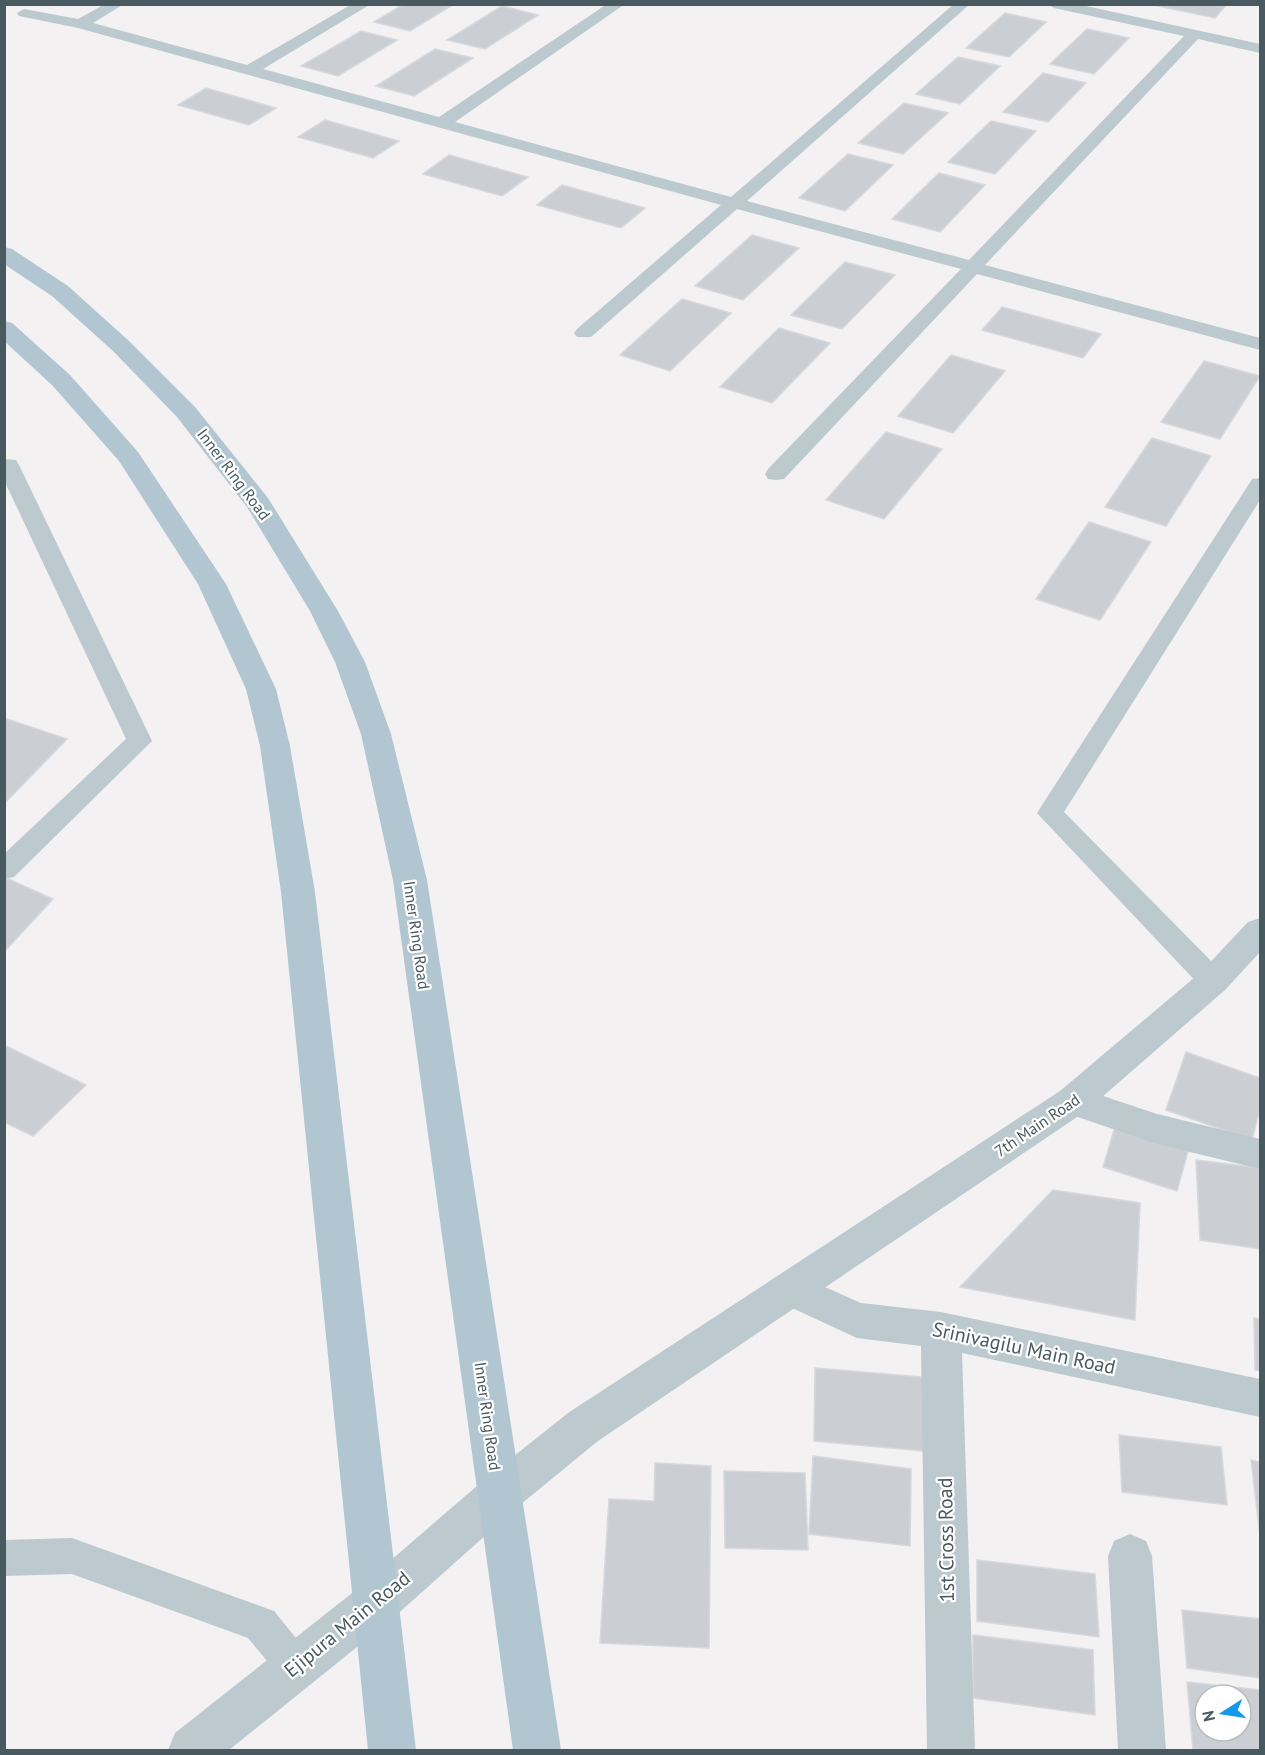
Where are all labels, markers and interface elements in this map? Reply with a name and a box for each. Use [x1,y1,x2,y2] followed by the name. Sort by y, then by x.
[193,424,275,524] street label: Inner Ring Road
[399,879,435,991] street label: Inner Ring Road
[991,1089,1083,1161] street label: 7th Main Road
[930,1316,1118,1380] street label: Srinivagilu Main Road
[470,1360,506,1472] street label: Inner Ring Road
[932,1478,960,1602] street label: 1st Cross Road
[279,1565,415,1683] street label: Ejipura Main Road
[1193,1683,1253,1743] north arrow
[1197,1709,1219,1723] text: N

